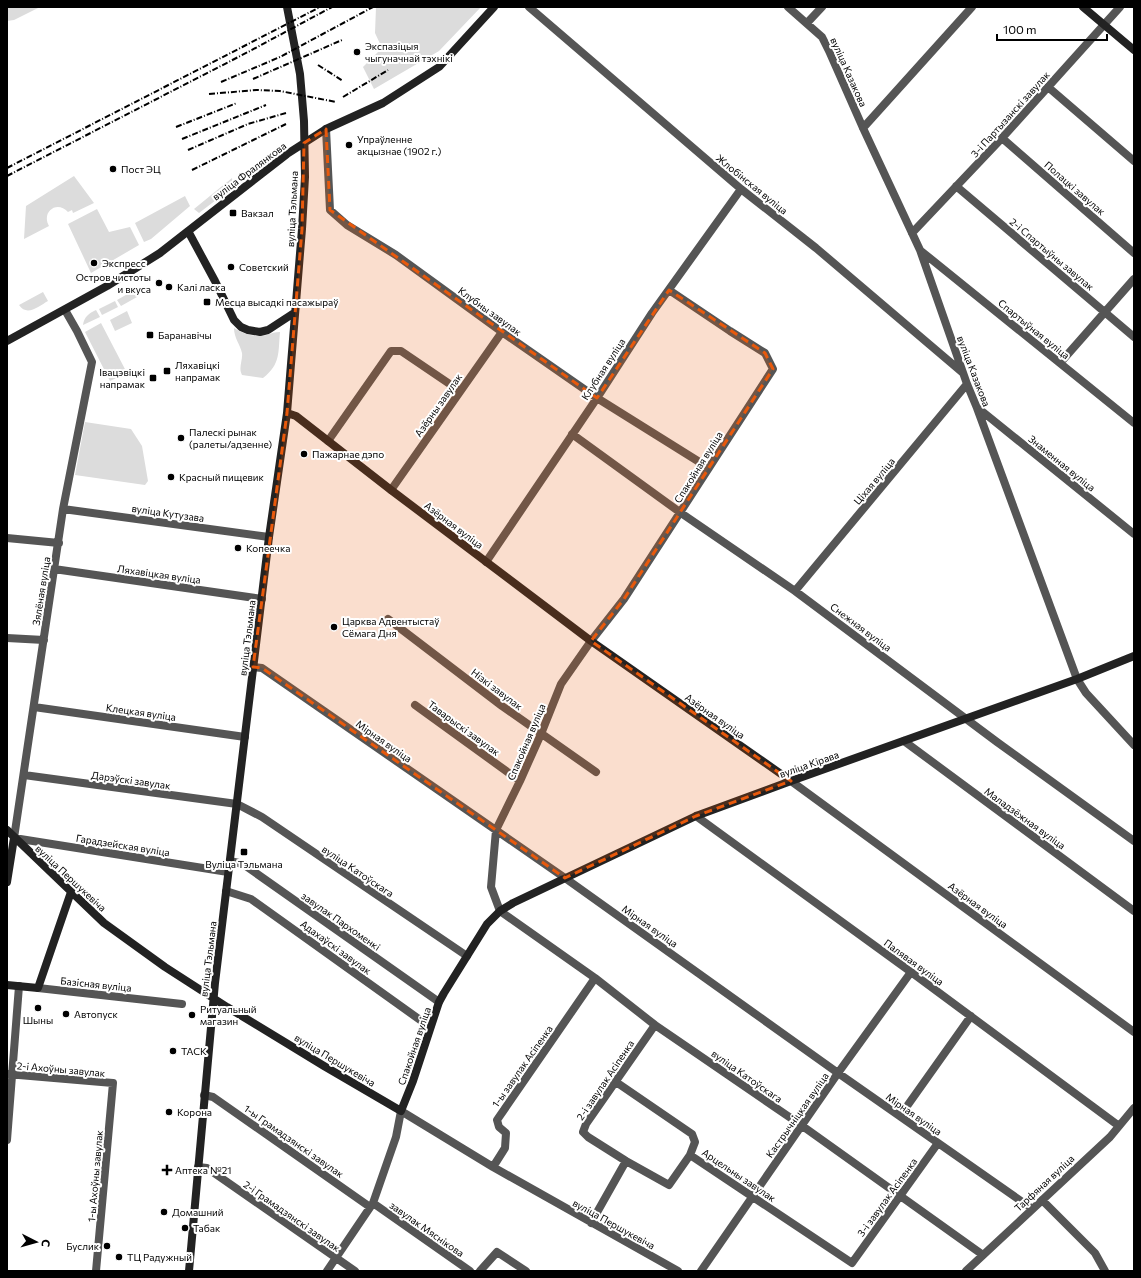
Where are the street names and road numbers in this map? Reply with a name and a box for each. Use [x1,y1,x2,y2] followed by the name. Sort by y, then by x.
[828,35,870,109] street label: вуліца Казакова
[968,68,1052,160] street label: 3-і Партызанскі завулак
[210,139,288,203] street label: вуліца Фралянкова
[714,151,790,217] street label: Жлобінская вуліца
[1042,158,1108,218] street label: Полацкі завулак
[284,171,300,247] street label: вуліца Тэльмана
[1007,215,1097,293] street label: 2-і Спартыўны завулак
[456,284,524,338] street label: Клубны завулак
[996,297,1072,361] street label: Спартыўная вуліца
[955,334,993,408] street label: вуліца Казакова
[579,336,627,402] street label: Клубная вуліца
[412,371,465,439] street label: Азёрны завулак
[671,429,725,505] street label: Спакойная вуліца
[1026,432,1098,494] street label: Знаменная вуліца
[851,455,897,507] street label: Ціхая вуліца
[422,499,486,551] street label: Азёрная вуліца
[131,502,205,524] street label: вуліца Кутузава
[30,556,52,626] street label: Зялёная вуліца
[117,562,201,586] street label: Ляхавіцкая вуліца
[236,599,258,677] street label: вуліца Тэльмана
[828,600,894,654] street label: Снежная вуліца
[469,666,526,713] street label: Нізкі завулак
[683,691,747,741] street label: Азёрная вуліца
[426,698,503,758] street label: Таварыскі завулак
[105,701,177,723] street label: Клецкая вуліца
[504,702,548,782] street label: Спакойная вуліца
[354,717,414,765] street label: Мірная вуліца
[778,748,840,780] street label: вуліца Кірава
[91,768,172,792] street label: Дарэўскі завулак
[982,785,1068,851] street label: Маладзёжная вуліца
[75,832,171,858] street label: Гарадзейская вуліца
[33,842,109,914] street label: вуліца Першукевіча
[320,843,396,899] street label: вуліца Катоўскага
[946,879,1010,931] street label: Азёрная вуліца
[299,889,383,953] street label: завулак Пархоменкі
[620,902,680,950] street label: Мірная вуліца
[298,917,374,977] street label: Адахаўскі завулак
[197,920,219,998] street label: вуліца Тэльмана
[882,936,946,988] street label: Палявая вуліца
[60,974,132,994] street label: Базісная вуліца
[395,1005,433,1087] street label: Спакойная вуліца
[489,1023,555,1109] street label: 1-ы завулак Асіпенка
[292,1031,378,1089] street label: вуліца Першукевіча
[574,1038,636,1122] street label: 2-і завулак Асіпенка
[709,1047,785,1105] street label: вуліца Катоўскага
[16,1059,106,1079] street label: 2-і Ахоўны завулак
[763,1070,831,1160] street label: Кастрычніцкая вуліца
[884,1090,944,1138] street label: Мірная вуліца
[242,1102,347,1180] street label: 1-ы Грамадзянскі завулак
[85,1129,105,1222] street label: 1-ы Ахоўны завулак
[700,1146,779,1204] street label: Арцельны завулак
[1012,1152,1076,1214] street label: Тарфяная вуліца
[854,1155,920,1239] street label: 3-і завулак Асіпенка
[241,1178,343,1254] street label: 2-і Грамадзянскі завулак
[571,1196,657,1252] street label: вуліца Першукевіча
[388,1199,466,1259] street label: завулак Мяснікова

